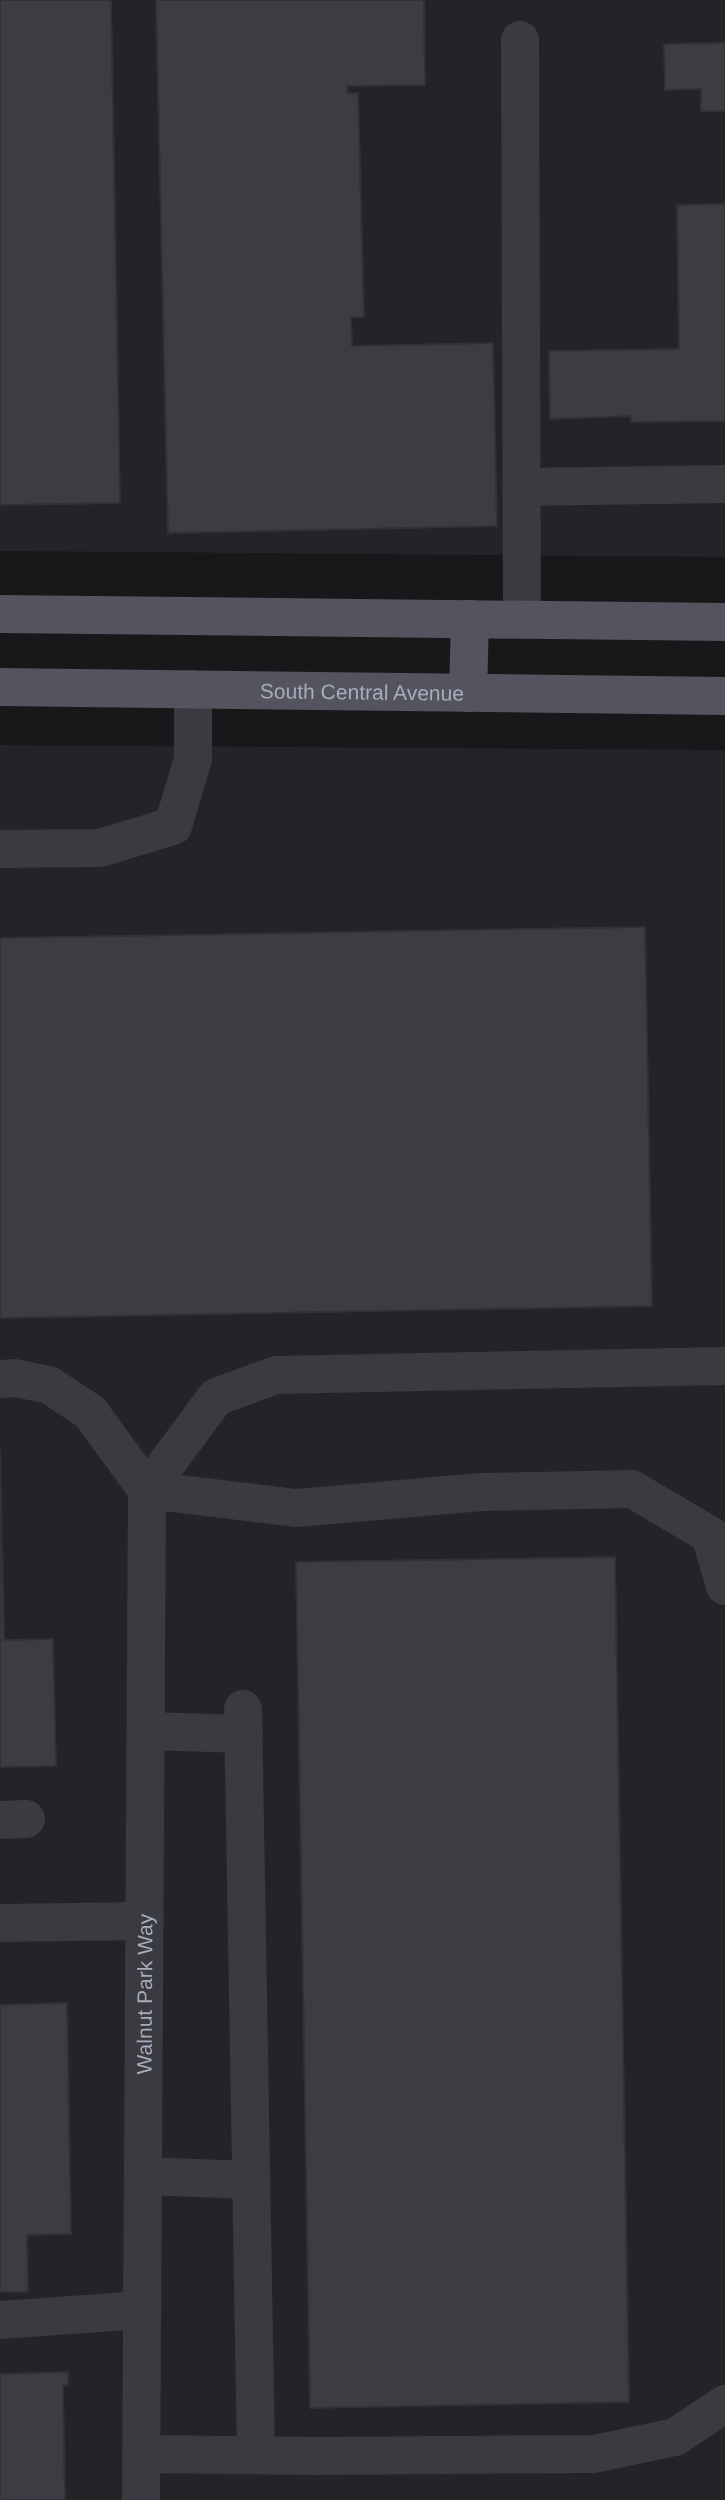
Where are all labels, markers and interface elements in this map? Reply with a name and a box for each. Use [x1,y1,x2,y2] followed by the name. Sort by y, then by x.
[260,679,464,704] street label: South Central Avenue
[132,1913,156,2074] street label: Walnut Park Way

